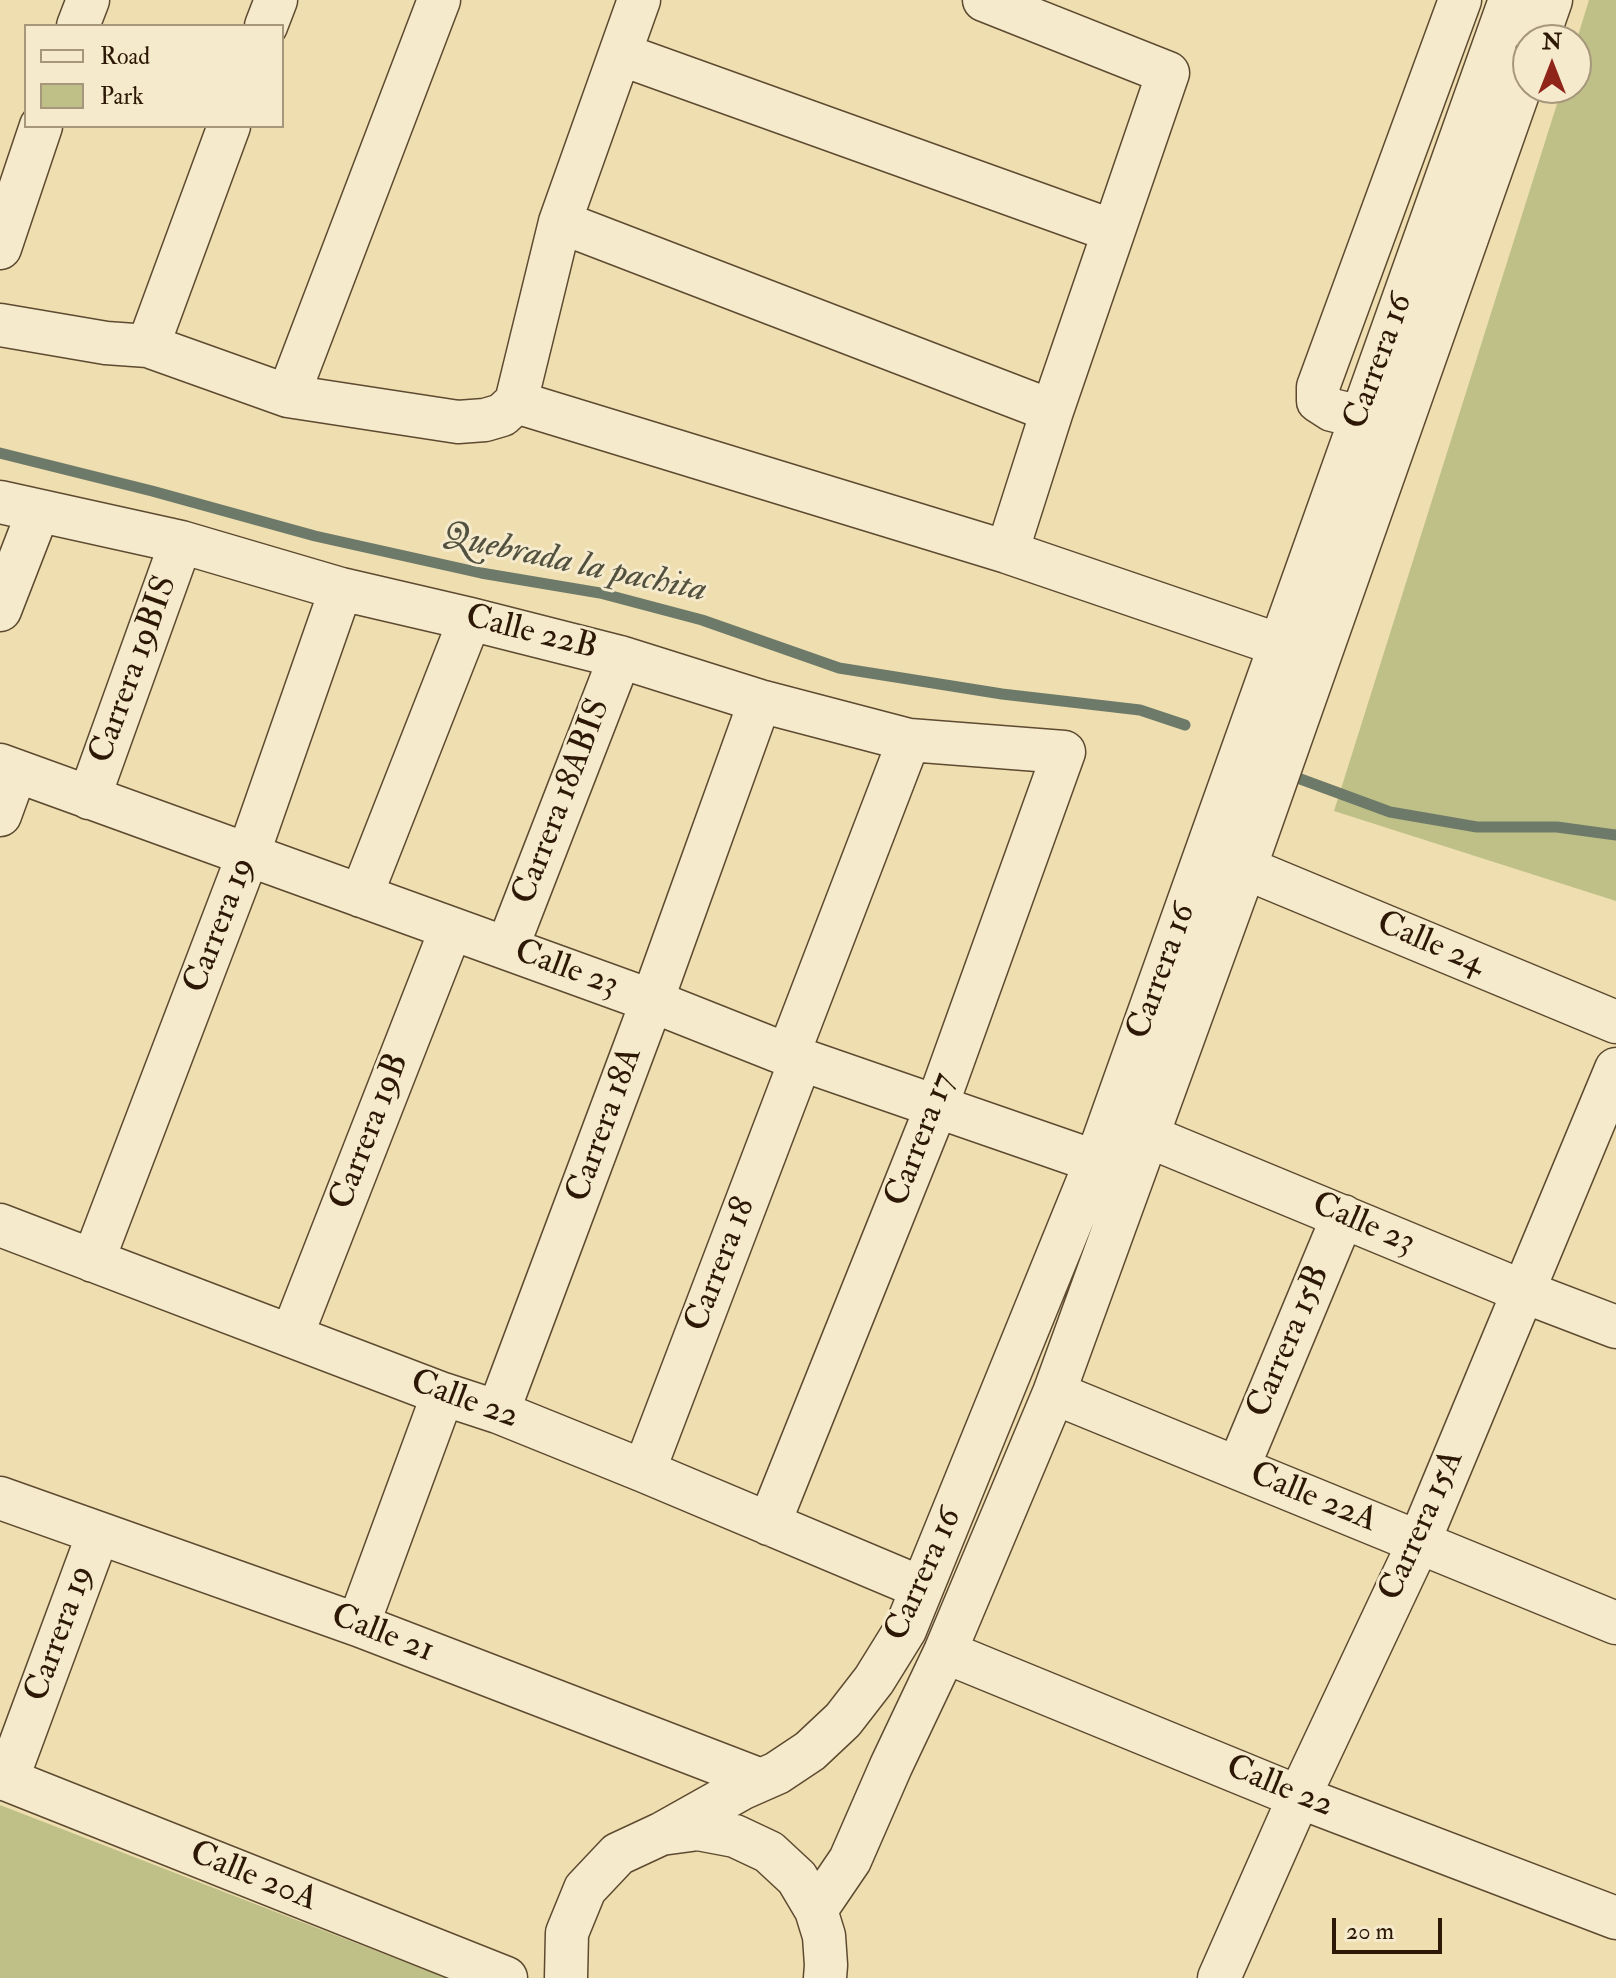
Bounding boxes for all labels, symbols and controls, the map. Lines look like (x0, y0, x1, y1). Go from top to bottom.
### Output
legend (24, 24, 284, 128)
north arrow (1512, 24, 1592, 104)
text: N (1542, 28, 1562, 56)
text: Road (100, 41, 150, 72)
text: Park (100, 81, 144, 112)
street label: Carrera 16 (1337, 289, 1423, 435)
water label: Quebrada la pachita (438, 516, 710, 614)
street label: Carrera 19BIS (82, 571, 188, 769)
street label: Calle 22B (461, 598, 601, 670)
street label: Carrera 18ABIS (505, 694, 621, 910)
street label: Carrera 19 (177, 853, 265, 999)
street label: Carrera 16 (1120, 899, 1206, 1045)
street label: Calle 24 (1370, 904, 1490, 986)
street label: Calle 23 (508, 932, 624, 1008)
street label: Carrera 18A (559, 1042, 653, 1208)
street label: Carrera 19B (323, 1048, 419, 1216)
street label: Carrera 17 (878, 1067, 966, 1213)
street label: Calle 23 (1305, 1185, 1421, 1265)
street label: Carrera 18 (678, 1192, 766, 1338)
street label: Carrera 15B (1240, 1260, 1340, 1424)
street label: Calle 22 (404, 1363, 524, 1439)
street label: Carrera 15A (1372, 1444, 1474, 1608)
street label: Calle 22A (1243, 1455, 1383, 1543)
street label: Carrera 16 (878, 1502, 972, 1648)
street label: Carrera 19 (18, 1561, 104, 1707)
street label: Calle 21 (325, 1597, 439, 1673)
street label: Calle 22 (1220, 1748, 1338, 1828)
street label: Calle 20A (183, 1834, 323, 1922)
scale bar (1336, 1902, 1446, 1952)
text: 20 m (1346, 1916, 1394, 1947)

